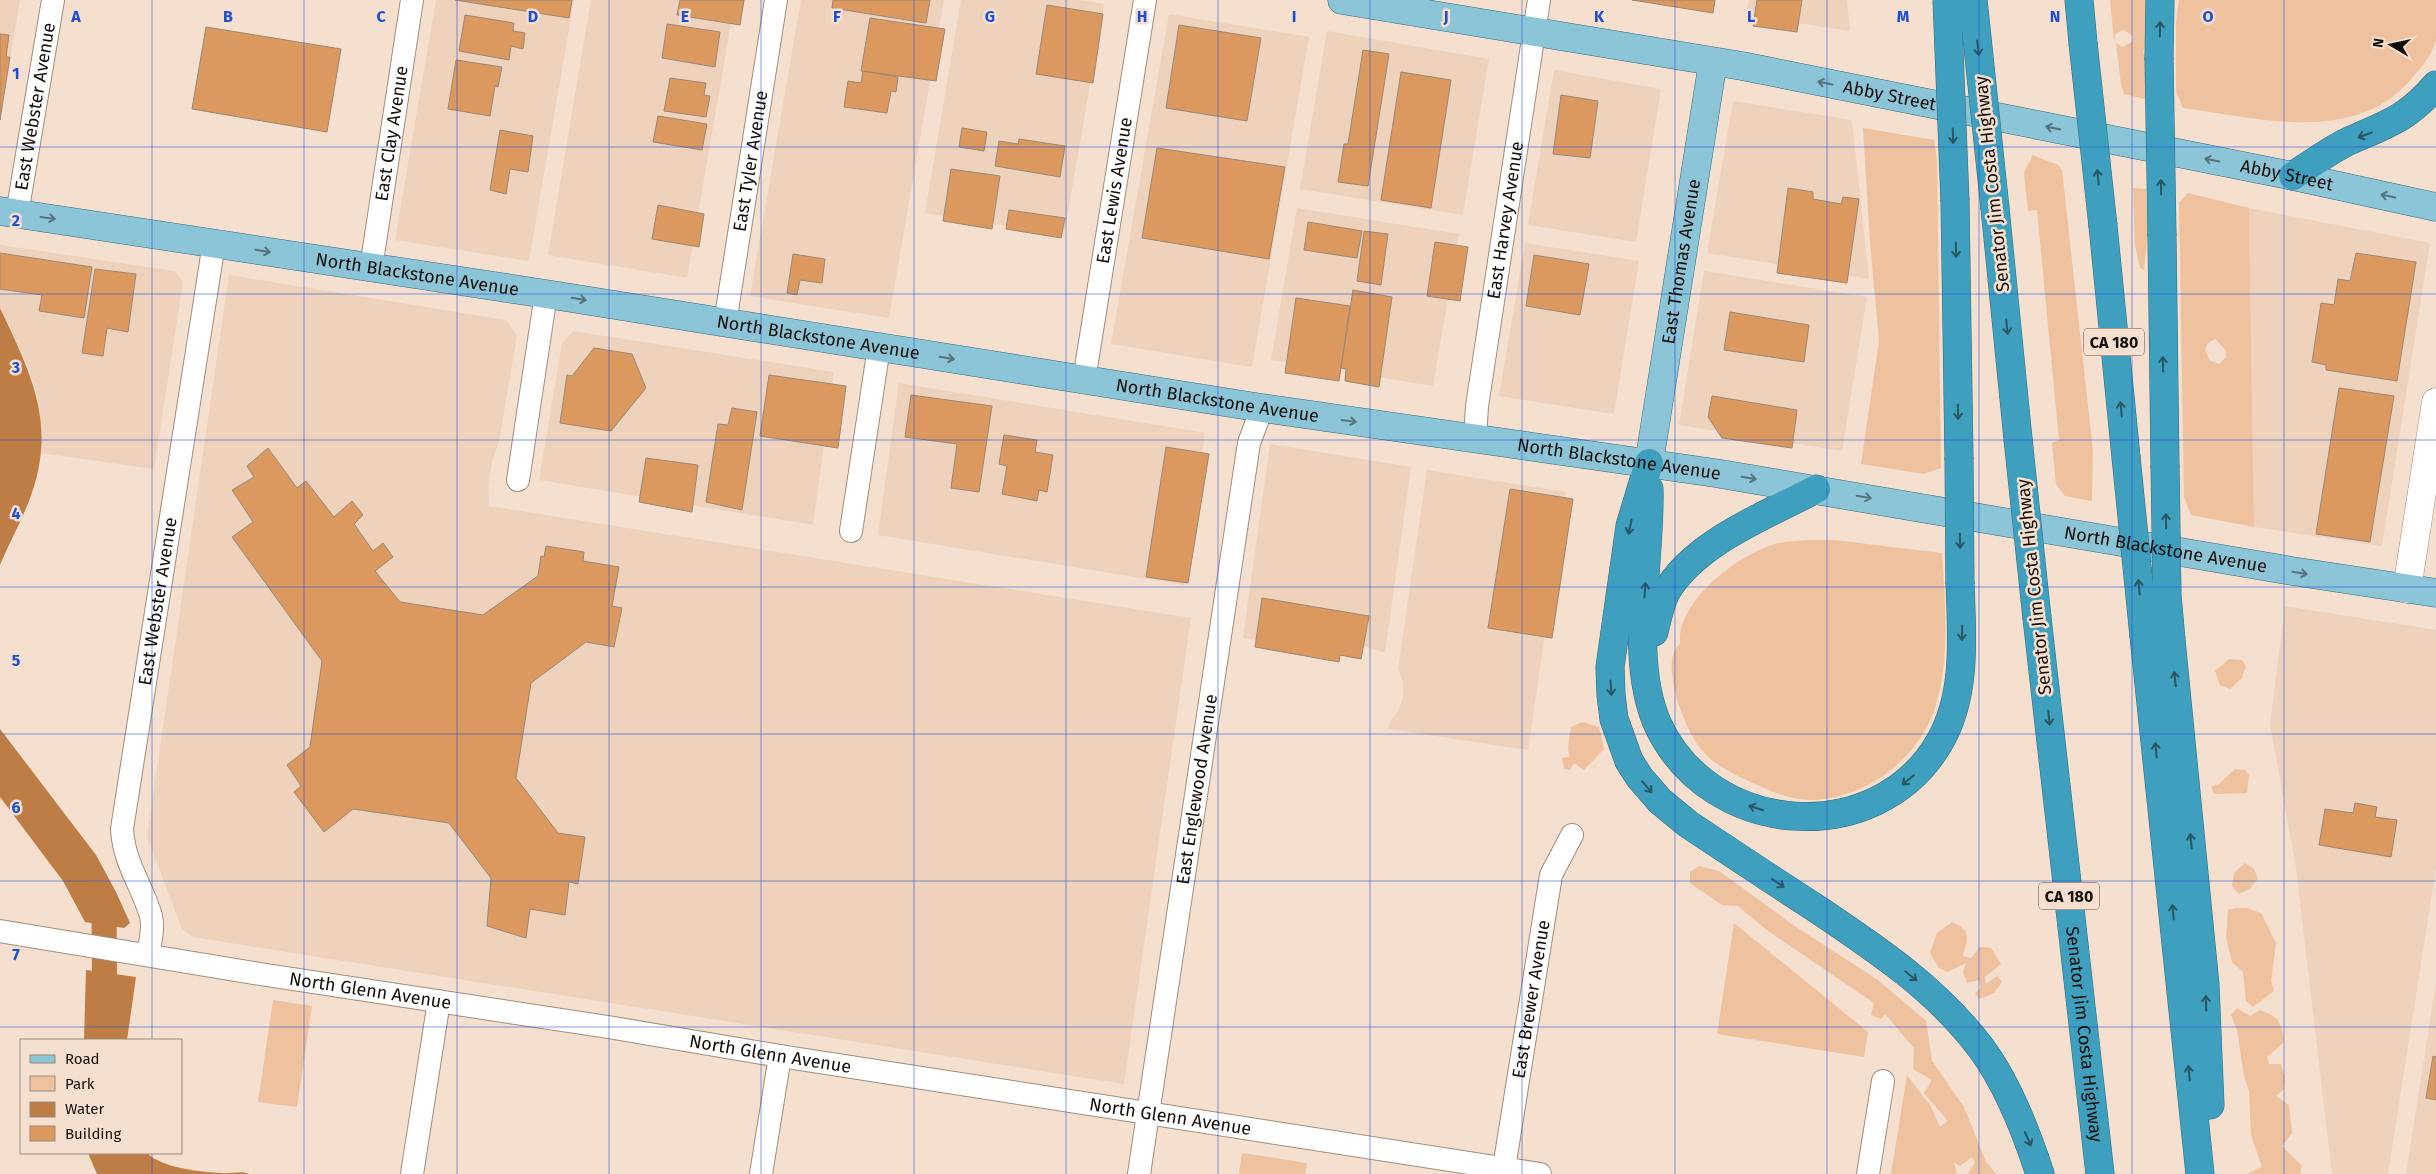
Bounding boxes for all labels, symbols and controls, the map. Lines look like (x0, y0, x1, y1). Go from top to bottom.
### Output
text: A (70, 7, 81, 26)
text: B (223, 7, 233, 26)
text: C (376, 7, 386, 26)
text: D (528, 7, 538, 26)
text: E (681, 7, 689, 26)
text: F (833, 7, 841, 26)
text: G (985, 7, 995, 26)
text: H (1137, 7, 1147, 26)
text: I (1292, 7, 1296, 26)
text: J (1442, 7, 1449, 26)
text: K (1594, 7, 1605, 26)
text: L (1747, 7, 1755, 26)
text: M (1897, 7, 1910, 26)
text: N (2050, 7, 2060, 26)
text: O (2202, 7, 2214, 26)
north arrow (2366, 20, 2416, 70)
street label: East Webster Avenue (10, 21, 60, 192)
one-way arrow (2155, 21, 2165, 37)
text: N (2370, 37, 2388, 49)
one-way arrow (1973, 40, 1983, 56)
text: 1 (12, 64, 20, 83)
street label: East Clay Avenue (370, 64, 413, 203)
street label: Abby Street (1841, 75, 1938, 116)
street label: Senator Jim Costa Highway (1970, 75, 2014, 293)
one-way arrow (1817, 77, 1833, 87)
street label: East Tyler Avenue (729, 89, 773, 233)
street label: East Lewis Avenue (1092, 116, 1137, 265)
one-way arrow (2045, 123, 2061, 133)
one-way arrow (1948, 128, 1957, 144)
one-way arrow (2357, 131, 2373, 140)
street label: East Harvey Avenue (1482, 140, 1528, 301)
one-way arrow (2205, 154, 2221, 164)
street label: Abby Street (2239, 155, 2336, 195)
one-way arrow (2093, 170, 2103, 186)
street label: East Thomas Avenue (1657, 177, 1705, 346)
one-way arrow (2156, 180, 2166, 196)
one-way arrow (2381, 191, 2397, 200)
text: 2 (12, 211, 20, 230)
one-way arrow (40, 214, 56, 224)
one-way arrow (1951, 241, 1961, 257)
one-way arrow (254, 246, 270, 256)
street label: North Blackstone Avenue (314, 248, 520, 301)
one-way arrow (570, 295, 586, 305)
street label: North Blackstone Avenue (715, 310, 921, 364)
one-way arrow (2002, 318, 2011, 334)
road number: CA 180 (2084, 328, 2144, 356)
one-way arrow (938, 354, 954, 364)
one-way arrow (2159, 356, 2168, 372)
text: 3 (11, 358, 20, 377)
street label: North Blackstone Avenue (1114, 374, 1320, 427)
one-way arrow (2116, 401, 2126, 417)
one-way arrow (1953, 404, 1963, 420)
one-way arrow (1341, 416, 1357, 426)
street label: North Blackstone Avenue (1516, 434, 1723, 485)
one-way arrow (1740, 474, 1756, 484)
street label: Senator Jim Costa Highway (2012, 478, 2056, 696)
one-way arrow (1855, 493, 1871, 503)
text: 4 (11, 504, 21, 523)
one-way arrow (2161, 513, 2171, 530)
street label: East Webster Avenue (134, 516, 182, 687)
one-way arrow (1625, 518, 1634, 534)
street label: North Blackstone Avenue (2063, 521, 2269, 578)
one-way arrow (1955, 532, 1965, 549)
one-way arrow (2291, 568, 2307, 578)
one-way arrow (2134, 579, 2144, 595)
one-way arrow (1641, 582, 1650, 598)
one-way arrow (1957, 624, 1967, 641)
text: 5 (12, 651, 21, 670)
one-way arrow (2170, 672, 2180, 688)
one-way arrow (1606, 679, 1616, 695)
street label: East Englewood Avenue (1172, 693, 1222, 886)
one-way arrow (2044, 710, 2054, 726)
one-way arrow (2151, 742, 2161, 758)
one-way arrow (1902, 774, 1915, 785)
one-way arrow (1642, 780, 1653, 793)
text: 6 (11, 798, 21, 817)
one-way arrow (1748, 803, 1764, 813)
one-way arrow (2186, 833, 2196, 849)
one-way arrow (1770, 878, 1784, 888)
road number: CA 180 (2039, 882, 2099, 909)
one-way arrow (2168, 904, 2178, 920)
street label: East Brewer Avenue (1508, 918, 1555, 1080)
street label: Senator Jim Costa Highway (2061, 925, 2107, 1144)
text: 7 (12, 945, 20, 964)
street label: North Glenn Avenue (288, 968, 453, 1014)
one-way arrow (1904, 970, 1917, 981)
one-way arrow (2201, 995, 2210, 1011)
street label: North Glenn Avenue (688, 1030, 853, 1078)
legend (20, 1039, 182, 1154)
text: Road (65, 1050, 100, 1068)
one-way arrow (2184, 1066, 2194, 1082)
text: Park (65, 1075, 95, 1093)
street label: North Glenn Avenue (1088, 1093, 1253, 1140)
text: Water (65, 1100, 104, 1118)
text: Building (65, 1125, 121, 1143)
one-way arrow (2023, 1131, 2033, 1146)

